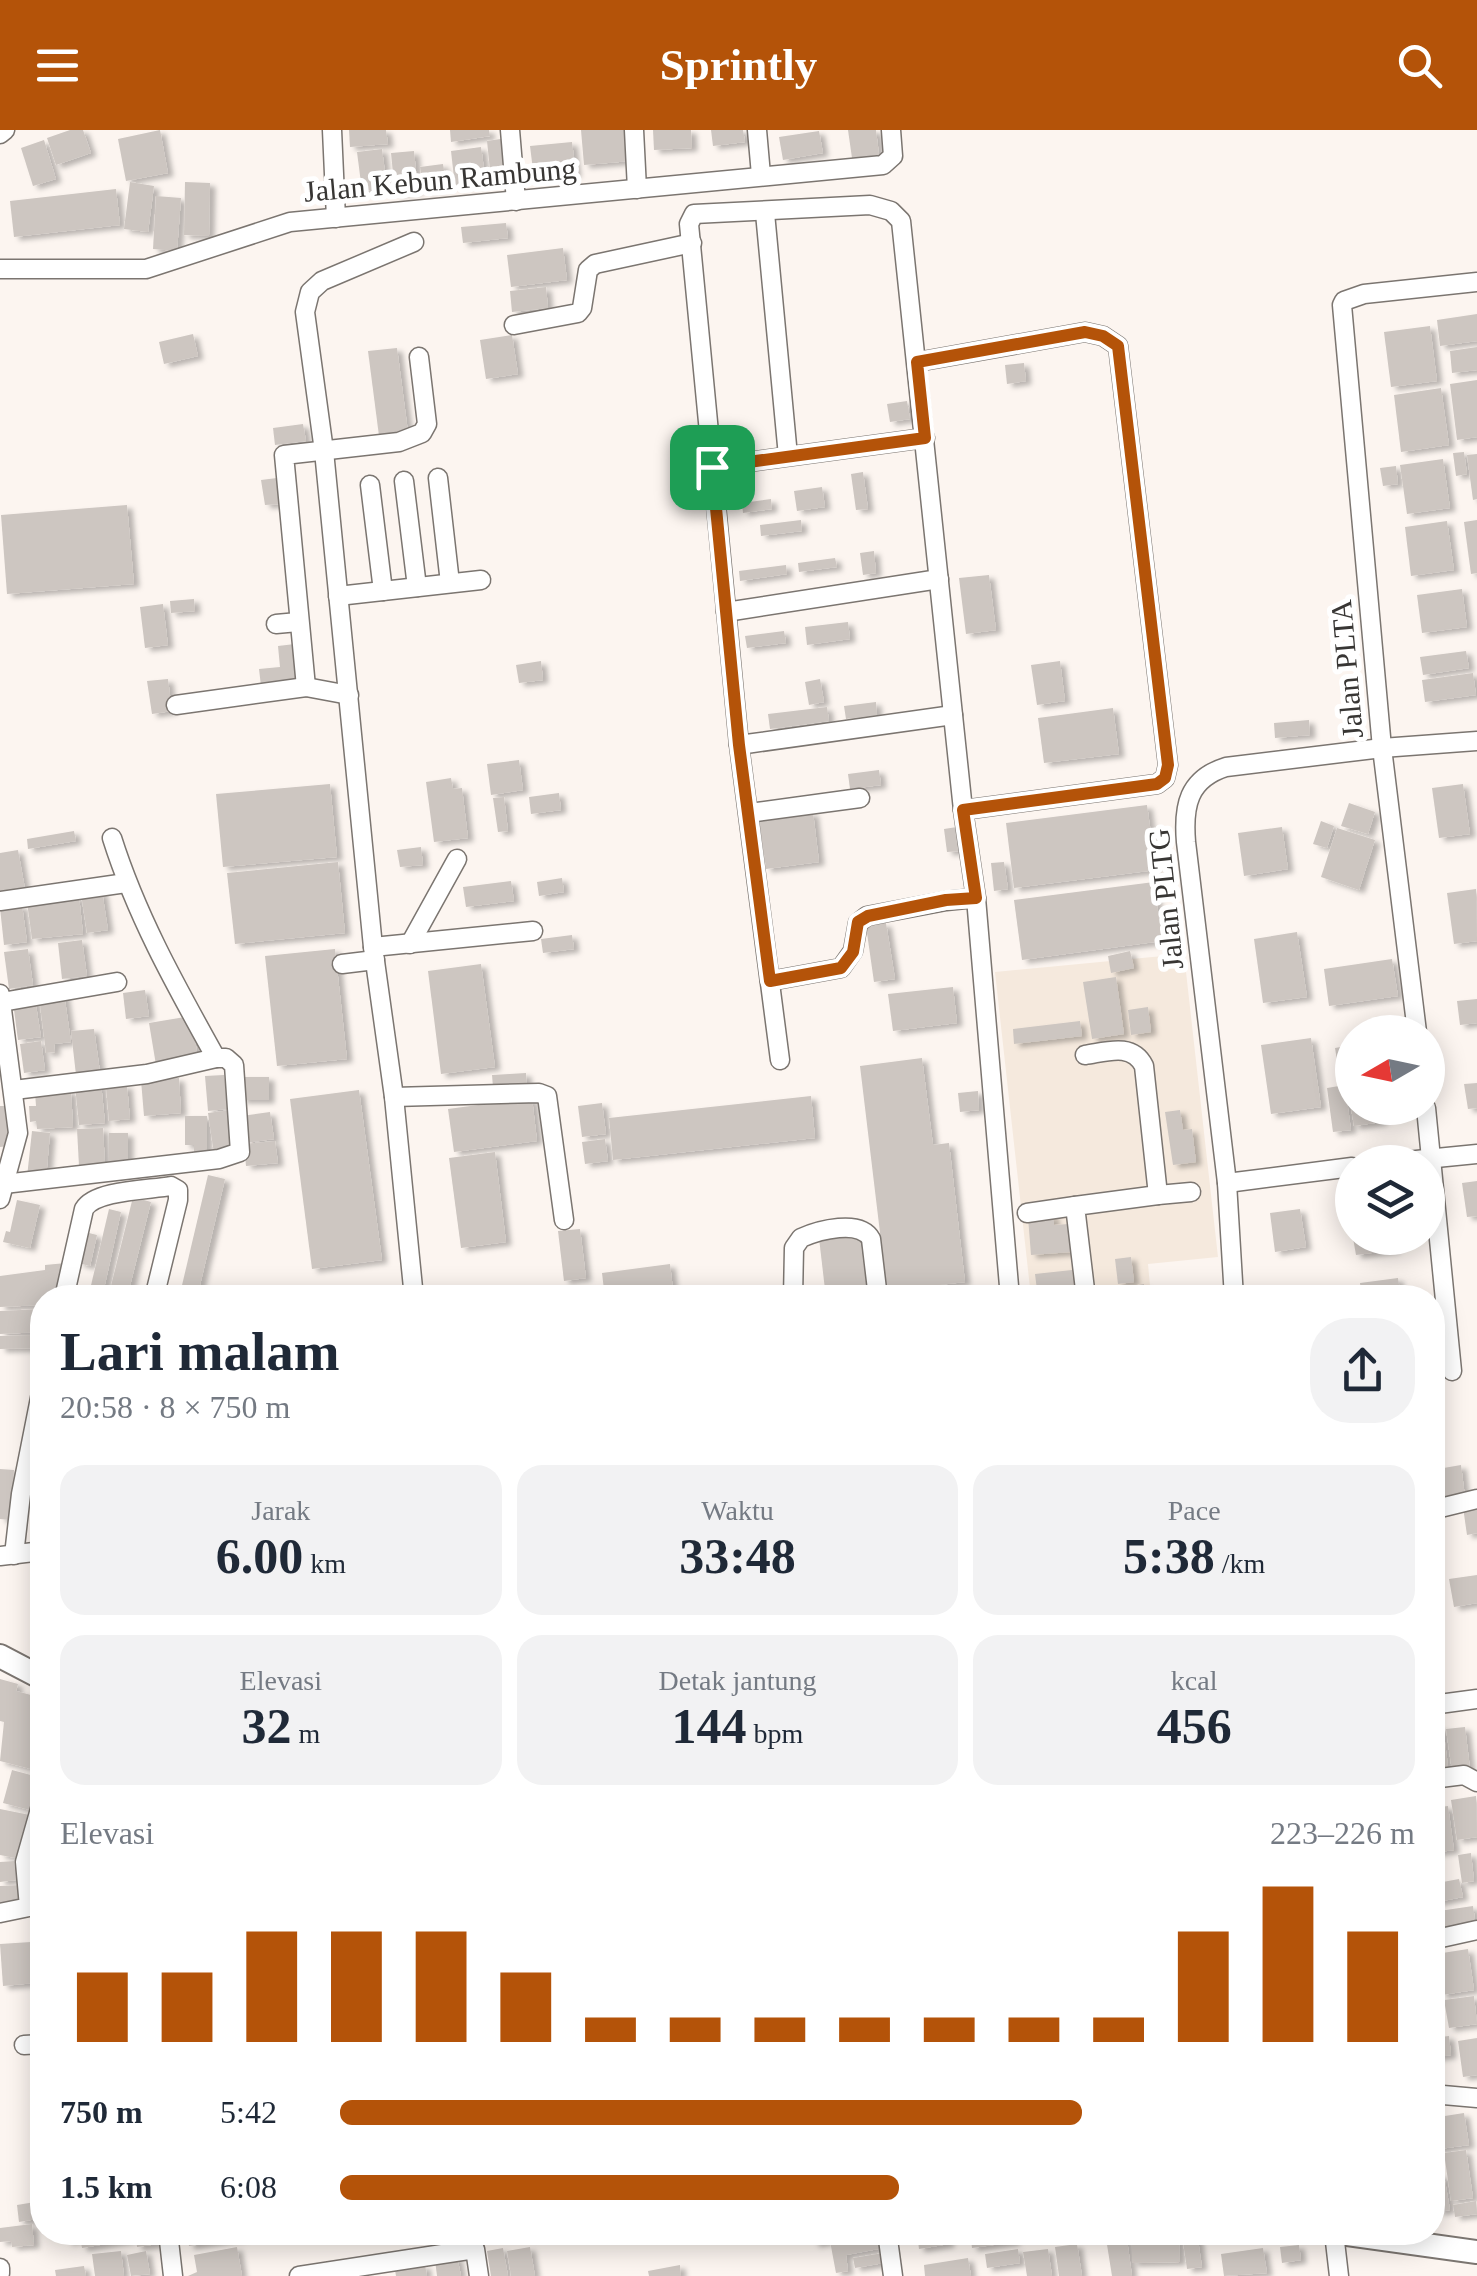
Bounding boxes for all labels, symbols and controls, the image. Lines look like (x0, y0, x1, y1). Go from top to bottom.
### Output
icon: menu (30, 38, 85, 93)
icon: search (1392, 38, 1447, 93)
text: Sprintly (660, 40, 817, 90)
street label: Jalan Kebun Rambung (302, 151, 578, 208)
pin (670, 425, 755, 510)
icon: arrive (685, 440, 740, 495)
street label: Jalan PLTA (1324, 598, 1369, 740)
street label: Jalan PLTG (1142, 827, 1189, 971)
north arrow (1335, 1015, 1445, 1125)
map controls (1335, 1015, 1445, 1255)
button: layers (1335, 1145, 1445, 1255)
button: share (1310, 1318, 1415, 1423)
text: Lari malam (60, 1321, 340, 1382)
text: 20:58 · 8 × 750 m (60, 1389, 290, 1425)
text: Jarak (251, 1495, 310, 1526)
text: Waktu (701, 1495, 774, 1526)
text: Pace (1168, 1495, 1221, 1526)
text: 6.00 (216, 1528, 303, 1584)
text: 33:48 (679, 1528, 796, 1584)
text: 5:38 (1123, 1528, 1215, 1584)
text: km (303, 1548, 346, 1579)
text: /km (1215, 1548, 1265, 1579)
text: Elevasi (240, 1665, 322, 1696)
text: Detak jantung (659, 1665, 816, 1696)
text: kcal (1171, 1665, 1217, 1696)
text: 32 (241, 1698, 291, 1754)
text: 144 (672, 1698, 747, 1754)
text: 456 (1157, 1698, 1232, 1754)
text: m (291, 1718, 320, 1749)
text: bpm (747, 1718, 803, 1749)
text: Elevasi (60, 1815, 154, 1851)
text: 223–226 m (1270, 1815, 1415, 1851)
text: 750 m (60, 2094, 143, 2130)
text: 5:42 (220, 2094, 277, 2130)
text: 1.5 km (60, 2169, 152, 2205)
text: 6:08 (220, 2169, 277, 2205)

